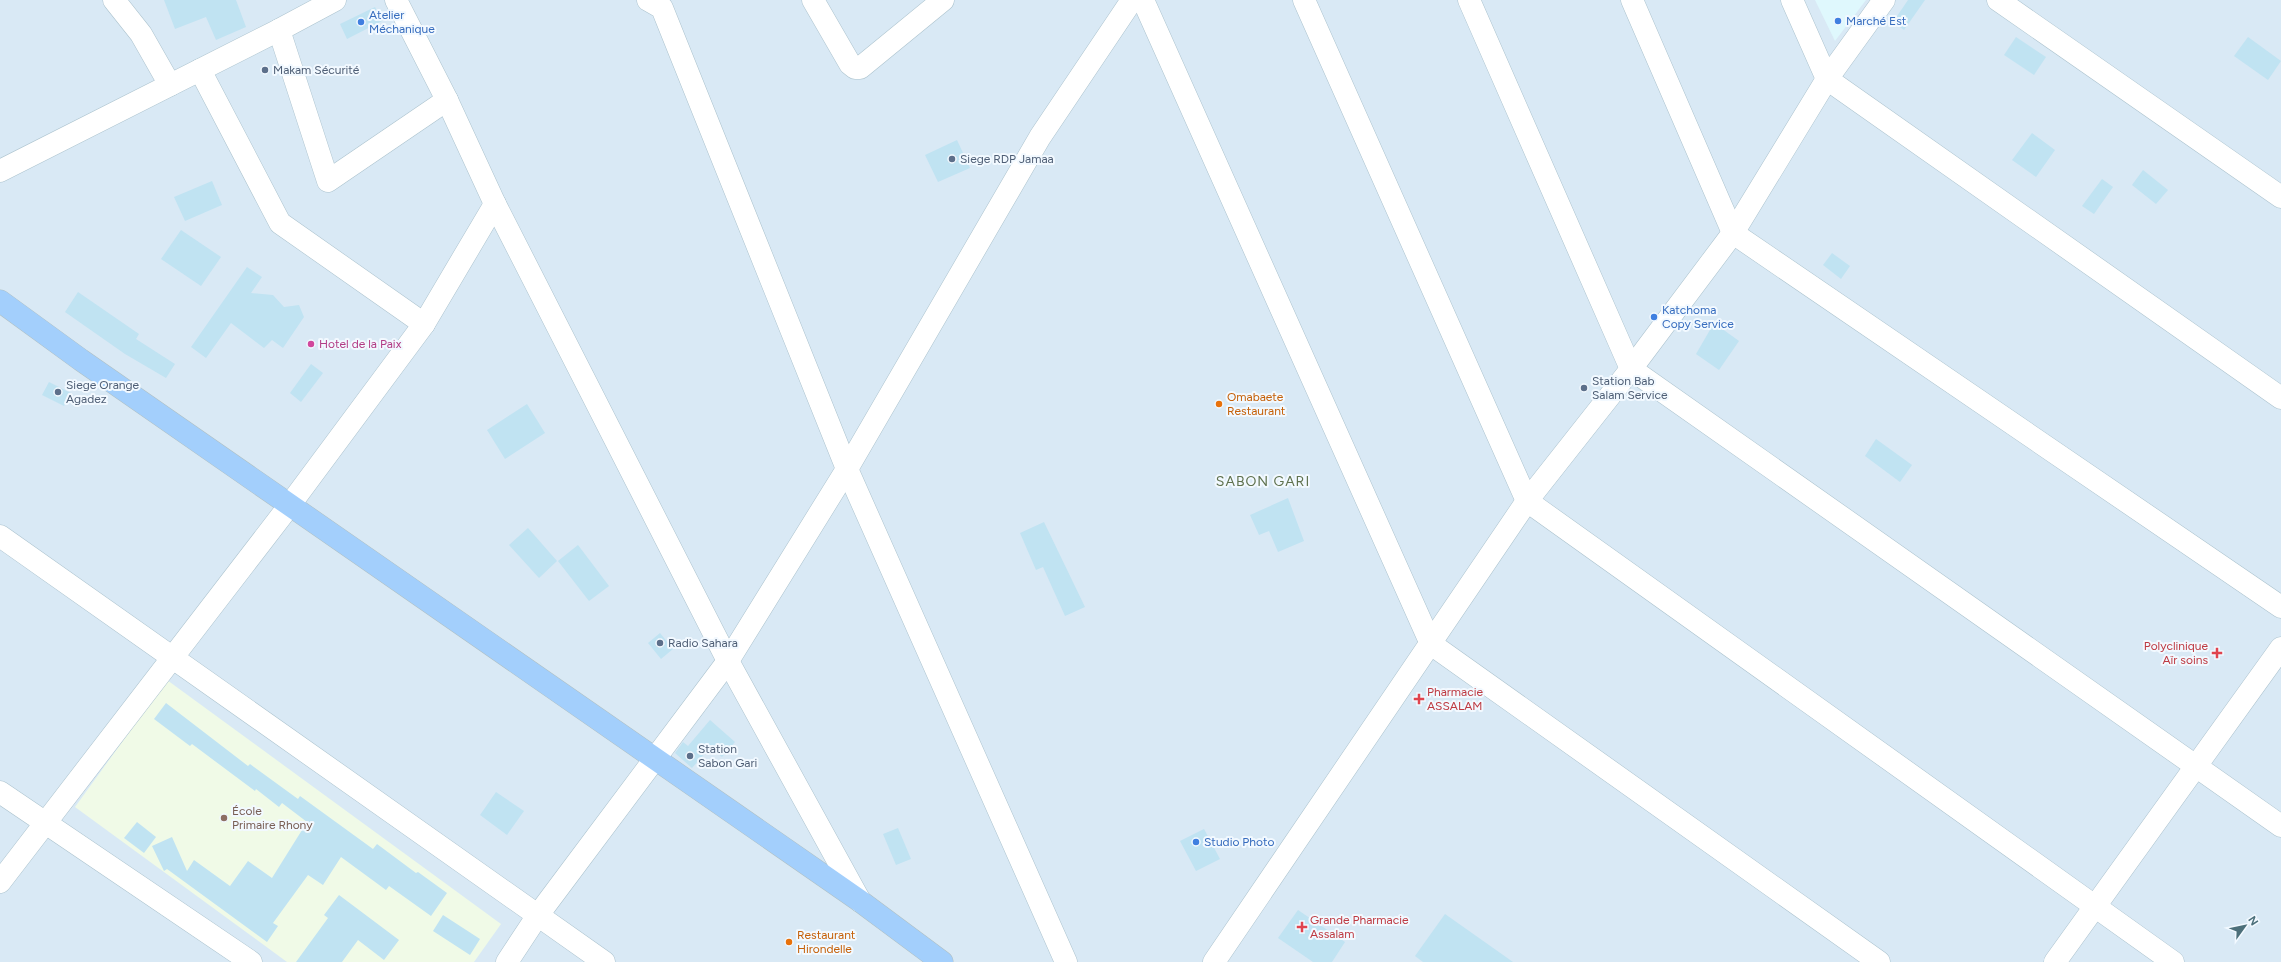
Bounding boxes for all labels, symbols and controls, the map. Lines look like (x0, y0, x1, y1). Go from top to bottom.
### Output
place label: Atelier Méchanique (369, 8, 435, 36)
place label: Marché Est (1846, 14, 1907, 28)
marker: Marché Est (1833, 16, 1843, 26)
marker: Atelier Méchanique (356, 17, 366, 27)
place label: Makam Sécurité (273, 63, 360, 77)
marker: Makam Sécurité (260, 65, 270, 75)
place label: Siege RDP Jamaa (960, 152, 1054, 166)
marker: Siege RDP Jamaa (947, 154, 957, 164)
place label: Katchoma Copy Service (1662, 303, 1734, 331)
marker: Katchoma Copy Service (1649, 312, 1659, 322)
place label: Hotel de la Paix (319, 337, 402, 351)
marker: Hotel de la Paix (306, 339, 316, 349)
place label: Station Bab Salam Service (1592, 374, 1668, 402)
place label: Siege Orange Agadez (66, 378, 139, 406)
marker: Station Bab Salam Service (1579, 383, 1589, 393)
marker: Siege Orange Agadez (53, 387, 63, 397)
place label: Omabaete Restaurant (1227, 390, 1286, 418)
marker: Omabaete Restaurant (1214, 399, 1224, 409)
district label: SABON GARI (1216, 473, 1310, 490)
place label: Radio Sahara (668, 636, 738, 650)
marker: Radio Sahara (655, 638, 665, 648)
place label: Polyclinique Aïr soins (2144, 639, 2208, 667)
marker: Polyclinique Aïr soins (2211, 647, 2223, 659)
place label: Pharmacie ASSALAM (1427, 685, 1483, 713)
marker: Pharmacie ASSALAM (1414, 694, 1424, 704)
place label: Station Sabon Gari (698, 742, 757, 770)
marker: Station Sabon Gari (685, 751, 695, 761)
place label: École Primaire Rhony (232, 804, 313, 832)
marker: École Primaire Rhony (219, 813, 229, 823)
place label: Studio Photo (1204, 835, 1274, 849)
marker: Studio Photo (1191, 837, 1201, 847)
north arrow (2225, 906, 2265, 946)
place label: Grande Pharmacie Assalam (1310, 913, 1409, 941)
text: N (2245, 914, 2261, 928)
marker: Grande Pharmacie Assalam (1297, 922, 1307, 932)
place label: Restaurant Hirondelle (797, 928, 856, 956)
marker: Restaurant Hirondelle (784, 937, 794, 947)

